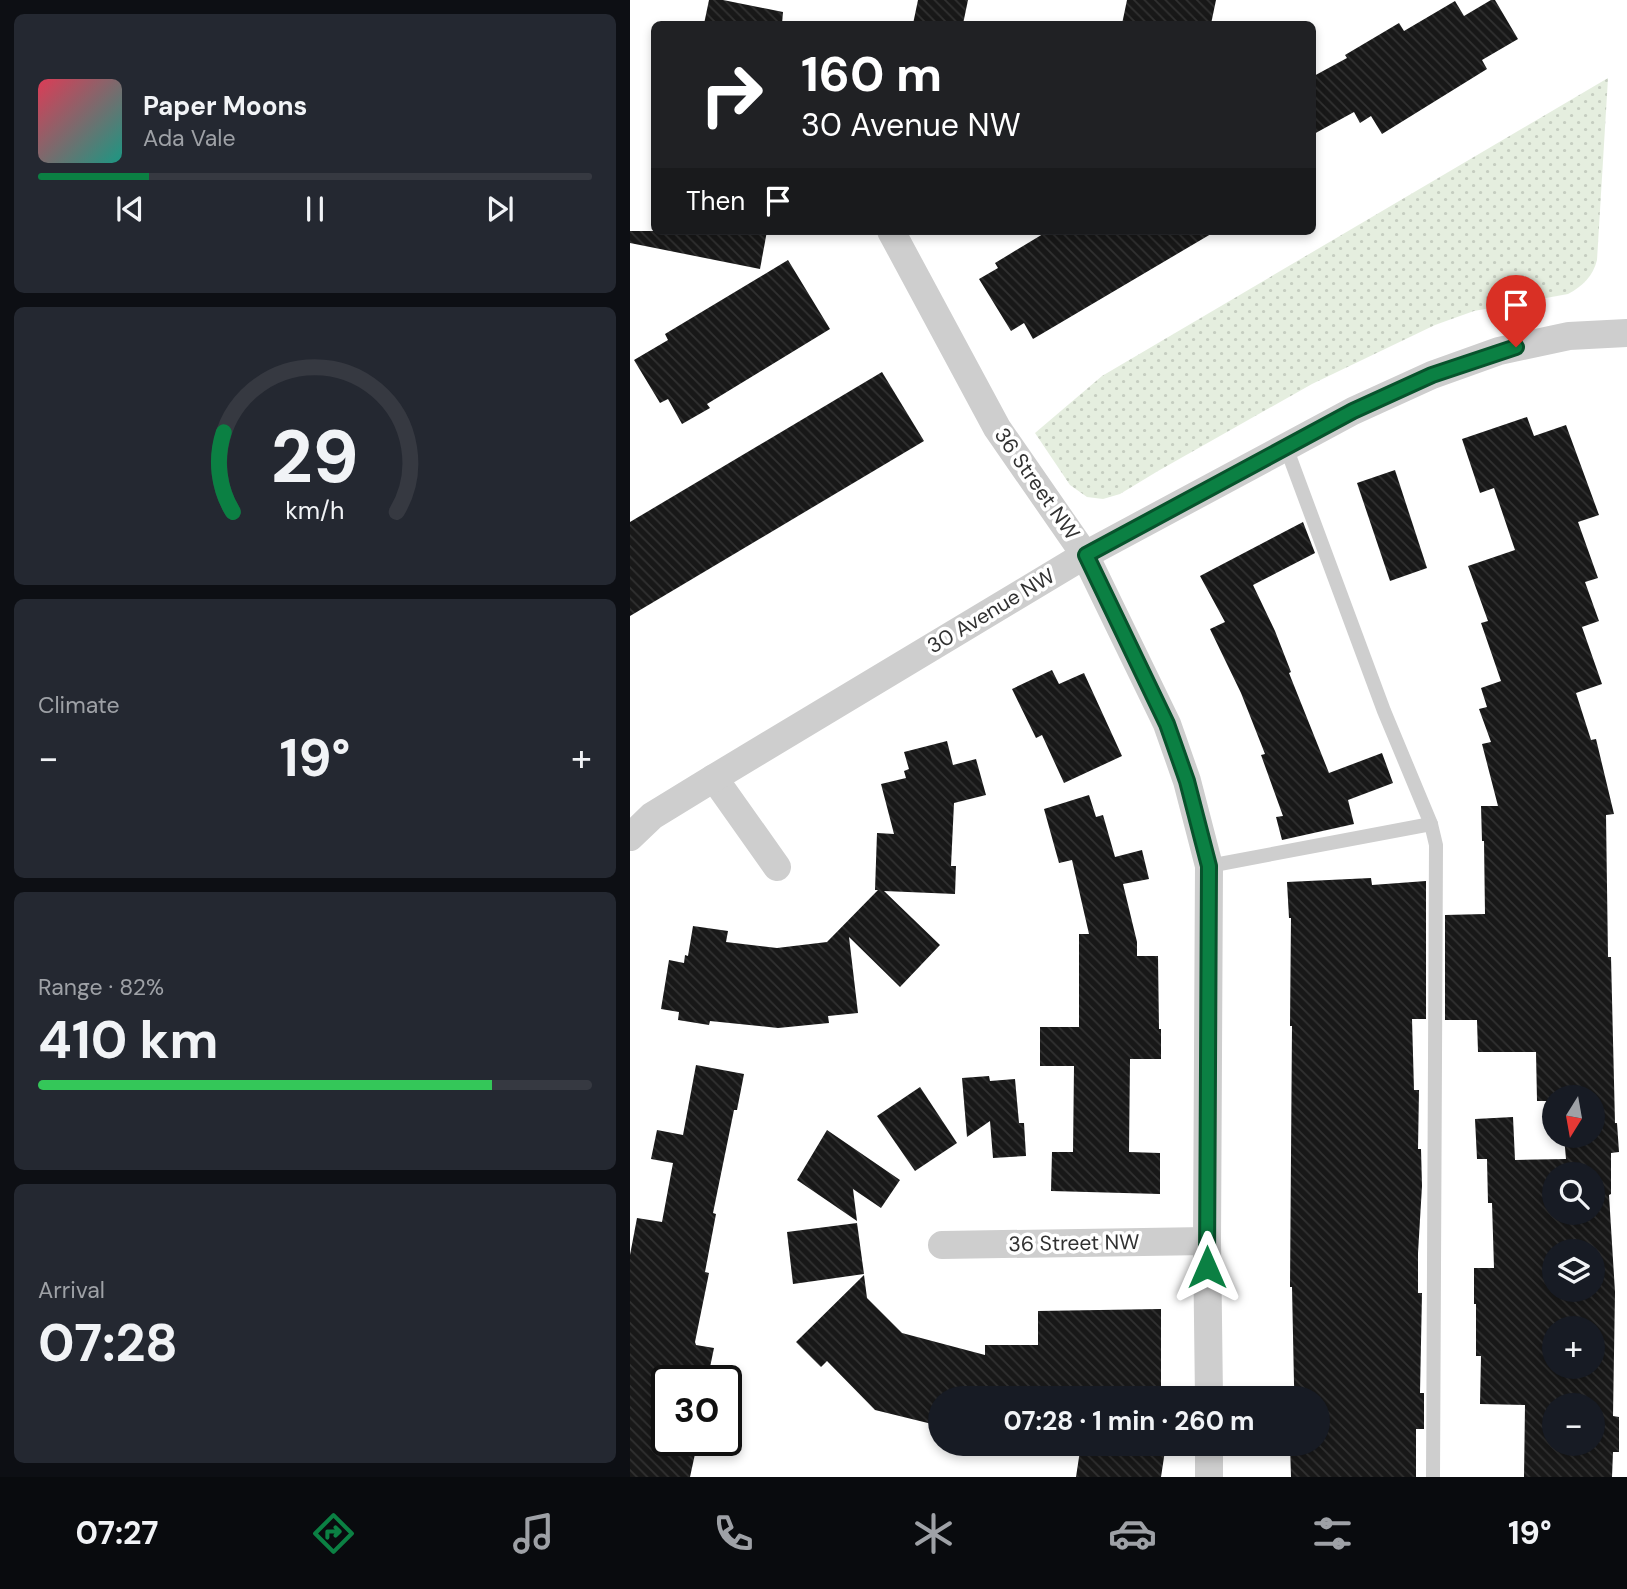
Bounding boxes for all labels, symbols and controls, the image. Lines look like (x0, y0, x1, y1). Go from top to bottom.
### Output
text: 160 m (801, 42, 942, 106)
icon: right (686, 49, 777, 140)
text: Paper Moons (143, 89, 307, 123)
text: 30 Avenue NW (801, 104, 1021, 146)
text: Ada Vale (143, 123, 236, 153)
icon: arrive (759, 182, 797, 220)
text: Then (686, 184, 745, 218)
icon: previous (111, 190, 149, 228)
icon: pause (296, 190, 334, 228)
icon: next (481, 190, 519, 228)
pin (1486, 275, 1546, 347)
icon: arrive (1497, 286, 1535, 324)
text: 29 (271, 410, 359, 505)
street label: 36 Street NW (988, 422, 1086, 546)
text: km/h (285, 494, 345, 527)
street label: 30 Avenue NW (922, 562, 1060, 660)
text: Climate (38, 690, 120, 720)
text: 19° (280, 724, 350, 792)
text: − (38, 733, 59, 783)
text: + (571, 733, 592, 783)
text: Range · 82% (38, 972, 164, 1002)
text: 410 km (38, 1006, 219, 1074)
north arrow (1542, 1085, 1605, 1148)
map controls (1542, 1085, 1605, 1456)
button: search (1542, 1162, 1605, 1225)
street label: 36 Street NW (1008, 1228, 1140, 1258)
position arrow (1170, 1230, 1244, 1304)
button: layers (1542, 1239, 1605, 1302)
text: Arrival (38, 1275, 105, 1305)
text: 07:28 (38, 1309, 178, 1377)
button: + (1542, 1316, 1605, 1379)
speed limit sign: 30 (651, 1365, 742, 1456)
button: − (1542, 1393, 1605, 1456)
text: 07:28 · 1 min · 260 m (1003, 1404, 1255, 1438)
icon: directions (309, 1509, 358, 1558)
icon: music (509, 1509, 558, 1558)
icon: phone (709, 1509, 758, 1558)
icon: climate (909, 1509, 958, 1558)
icon: car (1108, 1509, 1157, 1558)
icon: filters (1308, 1509, 1357, 1558)
text: 07:27 (75, 1512, 158, 1554)
text: 19° (1508, 1512, 1552, 1554)

